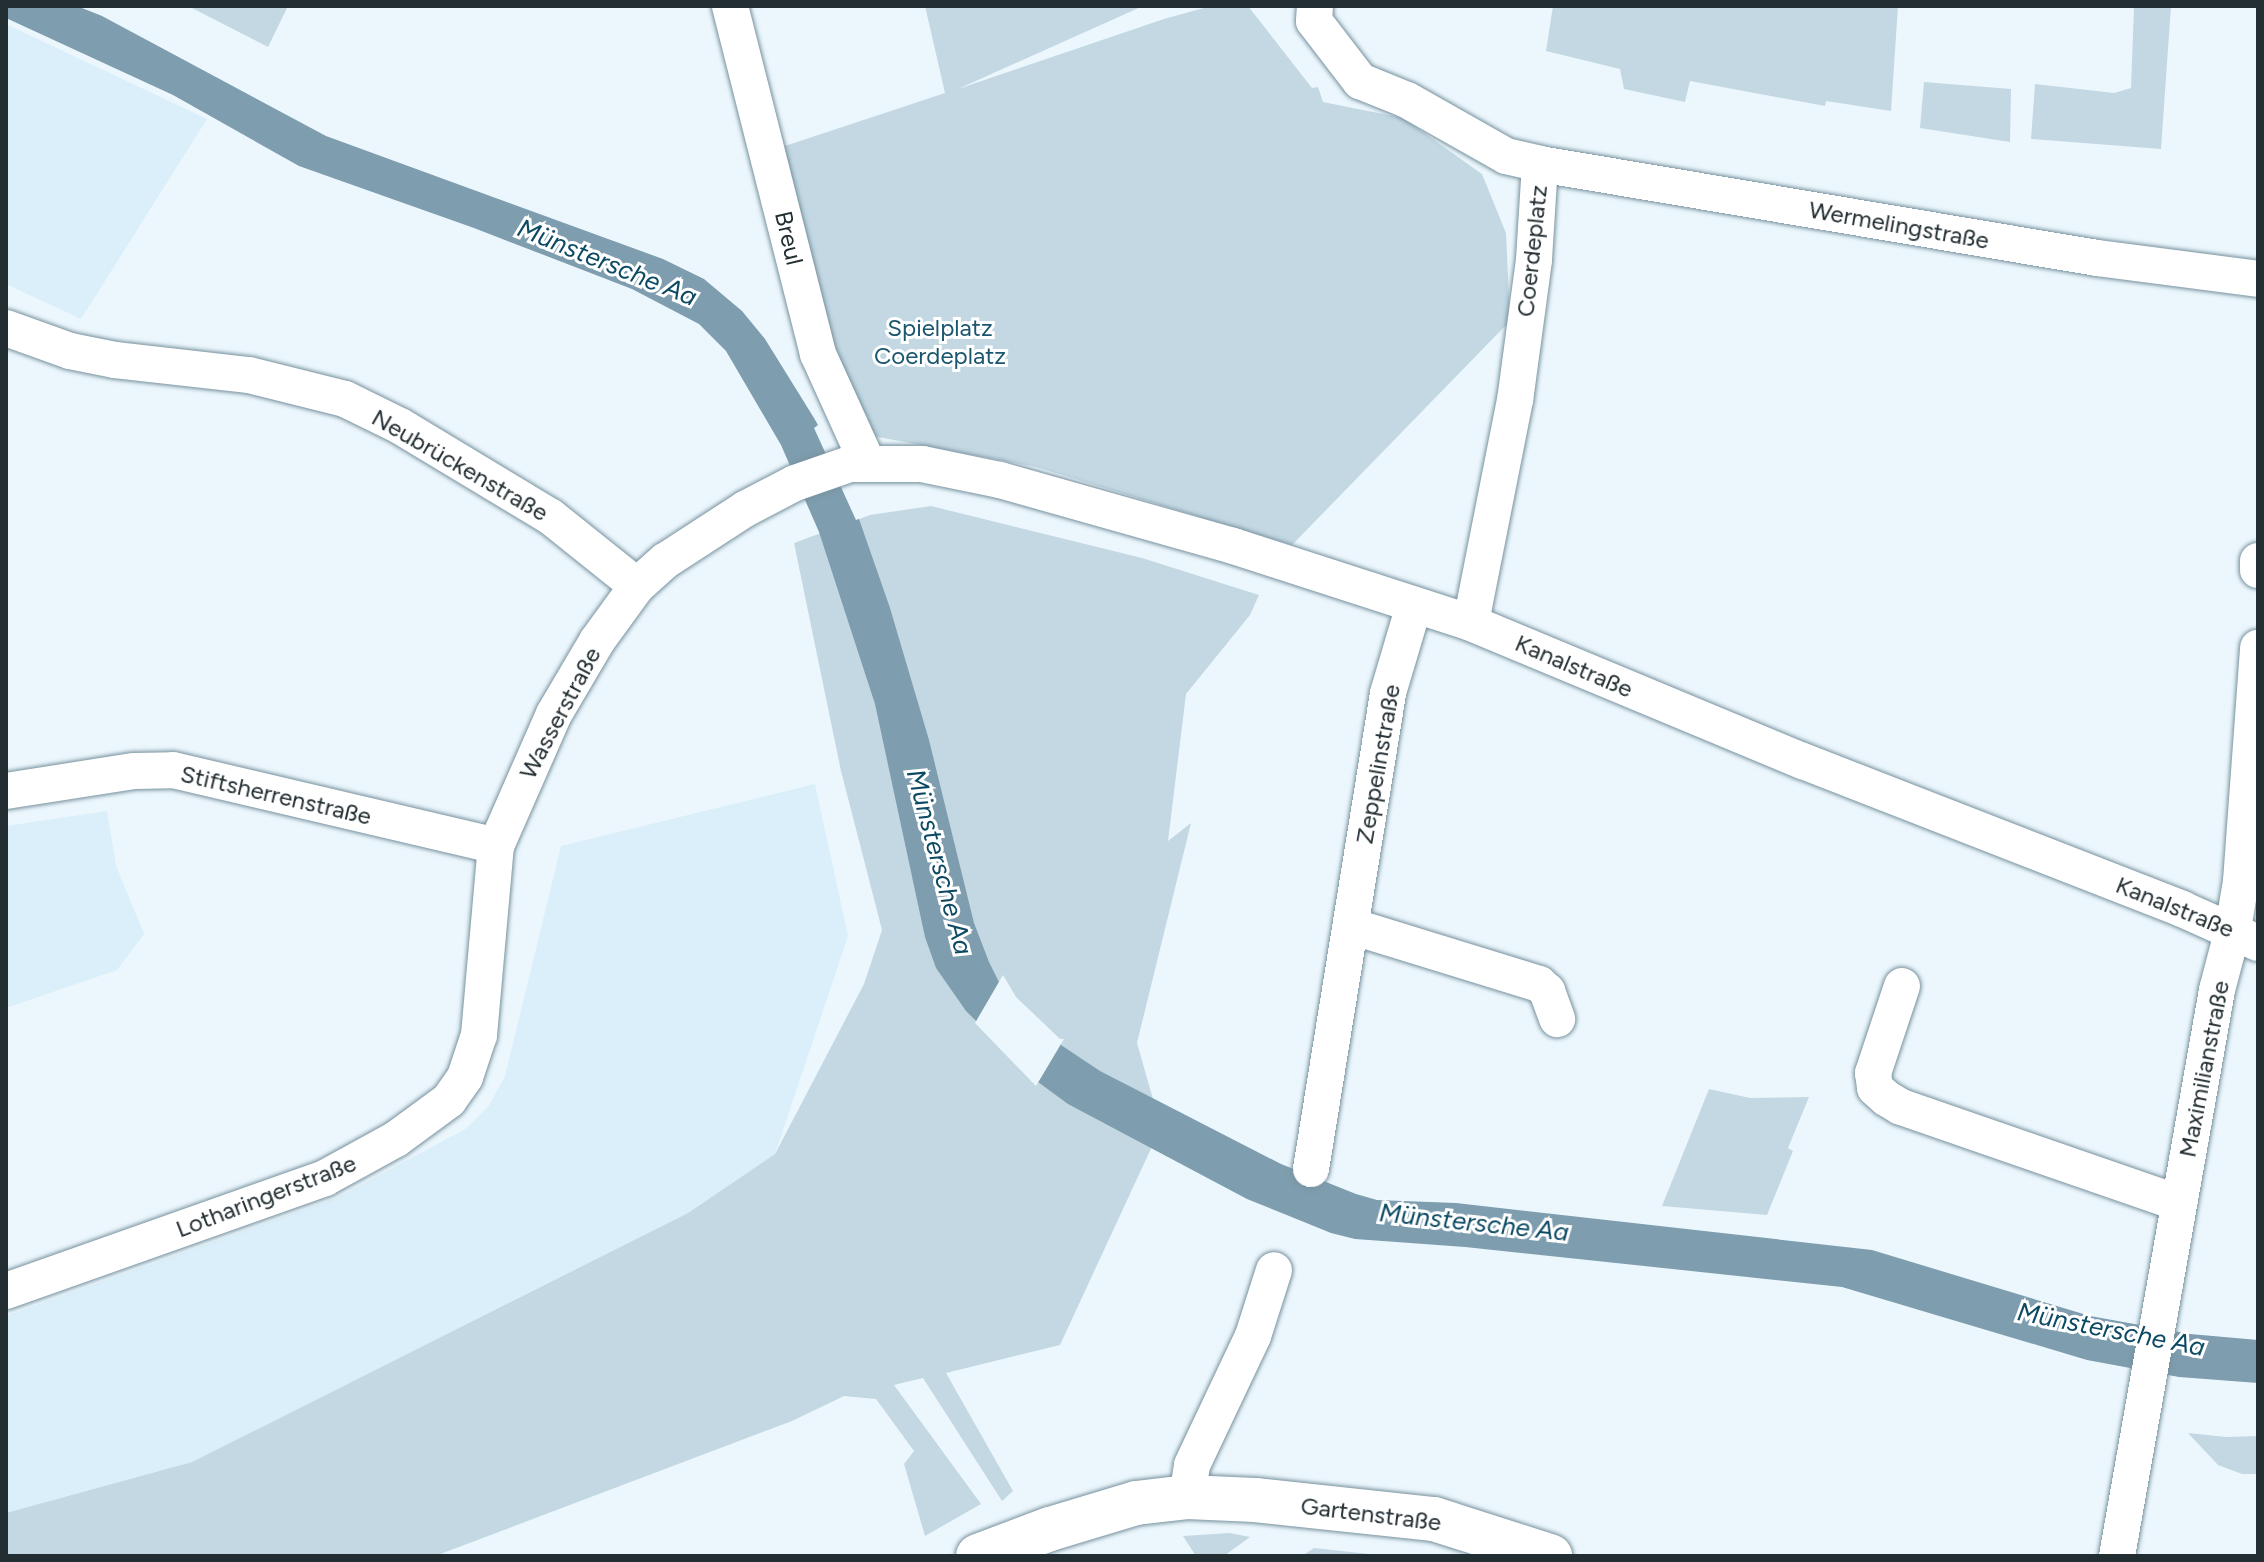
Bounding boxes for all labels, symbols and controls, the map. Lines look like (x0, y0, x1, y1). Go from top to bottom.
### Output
street label: Coerdeplatz (1511, 184, 1553, 318)
street label: Wermelingstraße (1807, 195, 1991, 255)
street label: Breul (769, 208, 809, 268)
water label: Münstersche Aa (513, 213, 701, 313)
park label: Spielplatz Coerdeplatz (874, 314, 1006, 370)
street label: Neubrückenstraße (367, 403, 553, 527)
street label: Kanalstraße (1511, 628, 1637, 704)
street label: Wasserstraße (513, 642, 607, 784)
street label: Zeppelinstraße (1350, 682, 1406, 846)
street label: Stiftsherrenstraße (178, 759, 374, 831)
water label: Münstersche Aa (899, 766, 979, 958)
street label: Kanalstraße (2112, 870, 2238, 944)
street label: Maximilianstraße (2173, 978, 2235, 1160)
street label: Lotharingerstraße (172, 1148, 360, 1244)
water label: Münstersche Aa (1378, 1198, 1570, 1248)
water label: Münstersche Aa (2014, 1297, 2208, 1363)
street label: Gartenstraße (1299, 1491, 1443, 1537)

